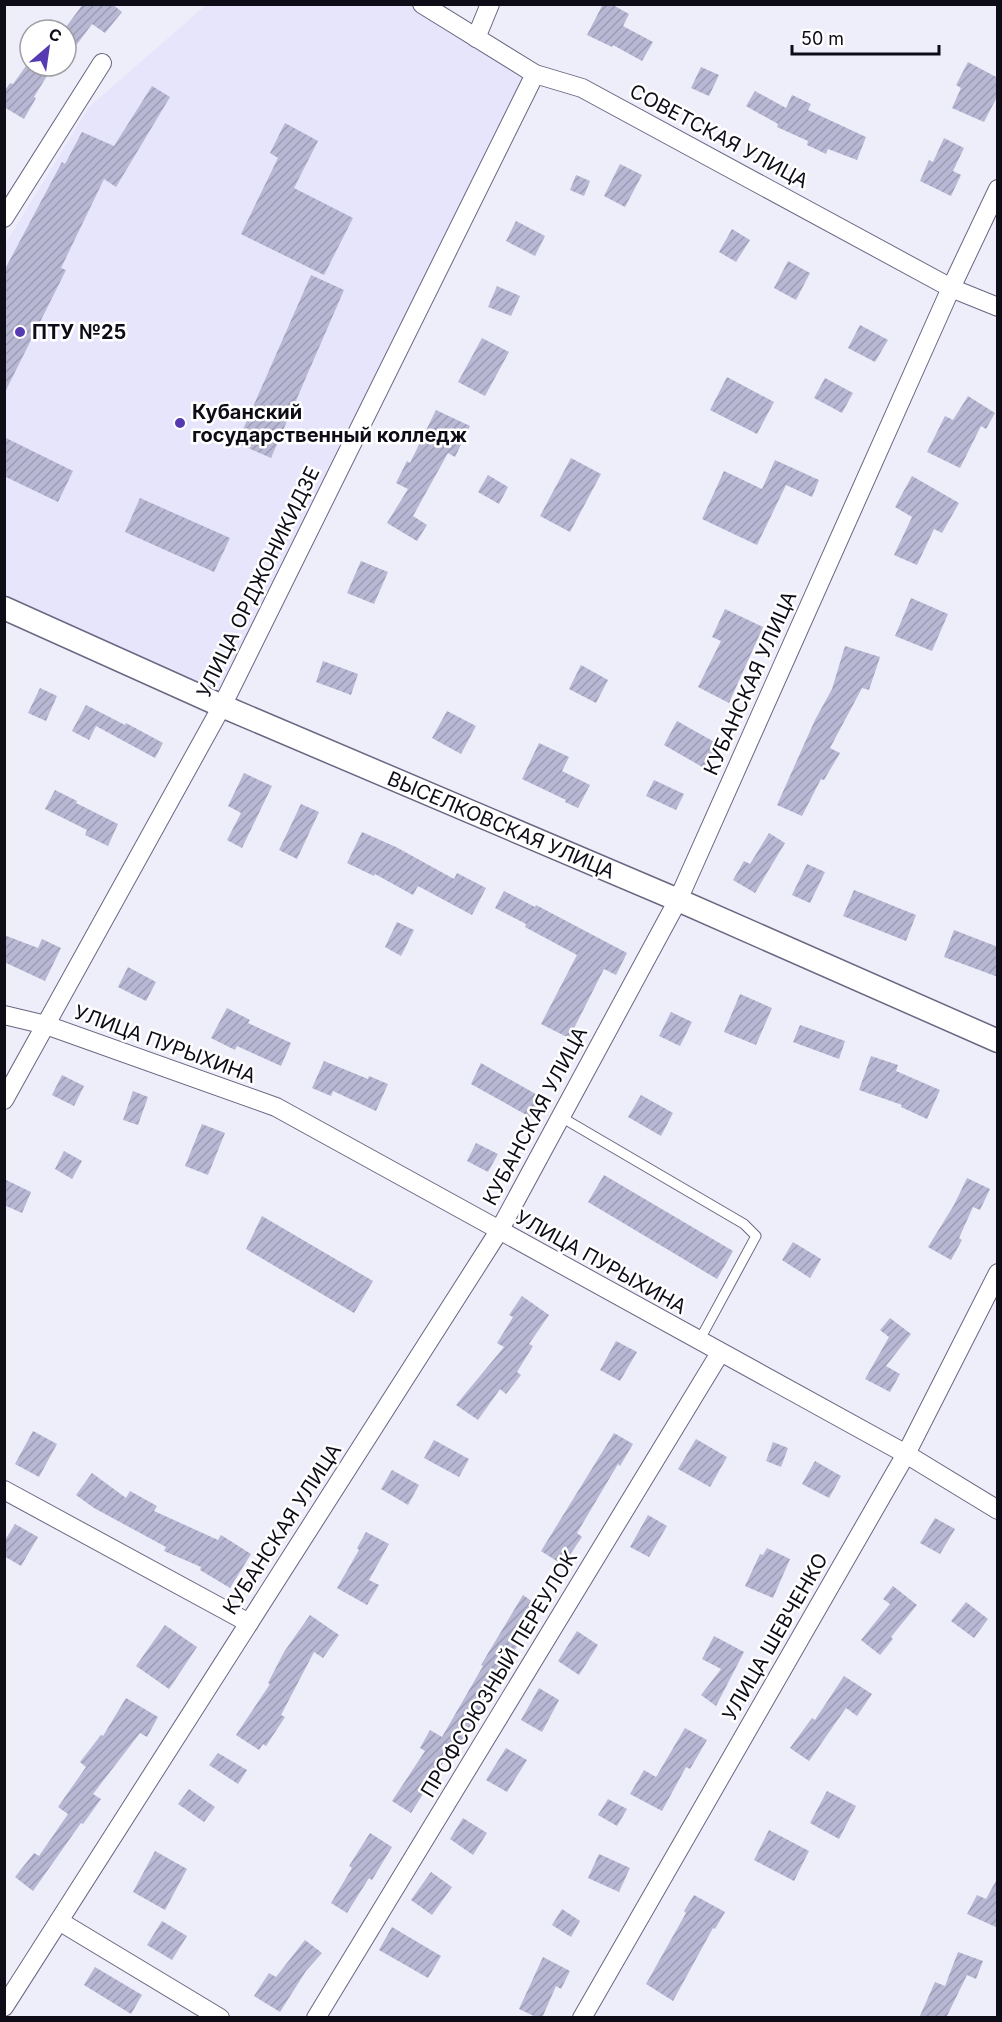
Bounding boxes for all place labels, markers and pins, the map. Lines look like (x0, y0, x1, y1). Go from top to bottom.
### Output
place label: ПТУ №25 (32, 320, 126, 344)
marker: ПТУ №25 (13, 325, 27, 339)
place label: Кубанский государственный колледж (192, 400, 467, 447)
marker: Кубанский государственный колледж (173, 416, 187, 430)

